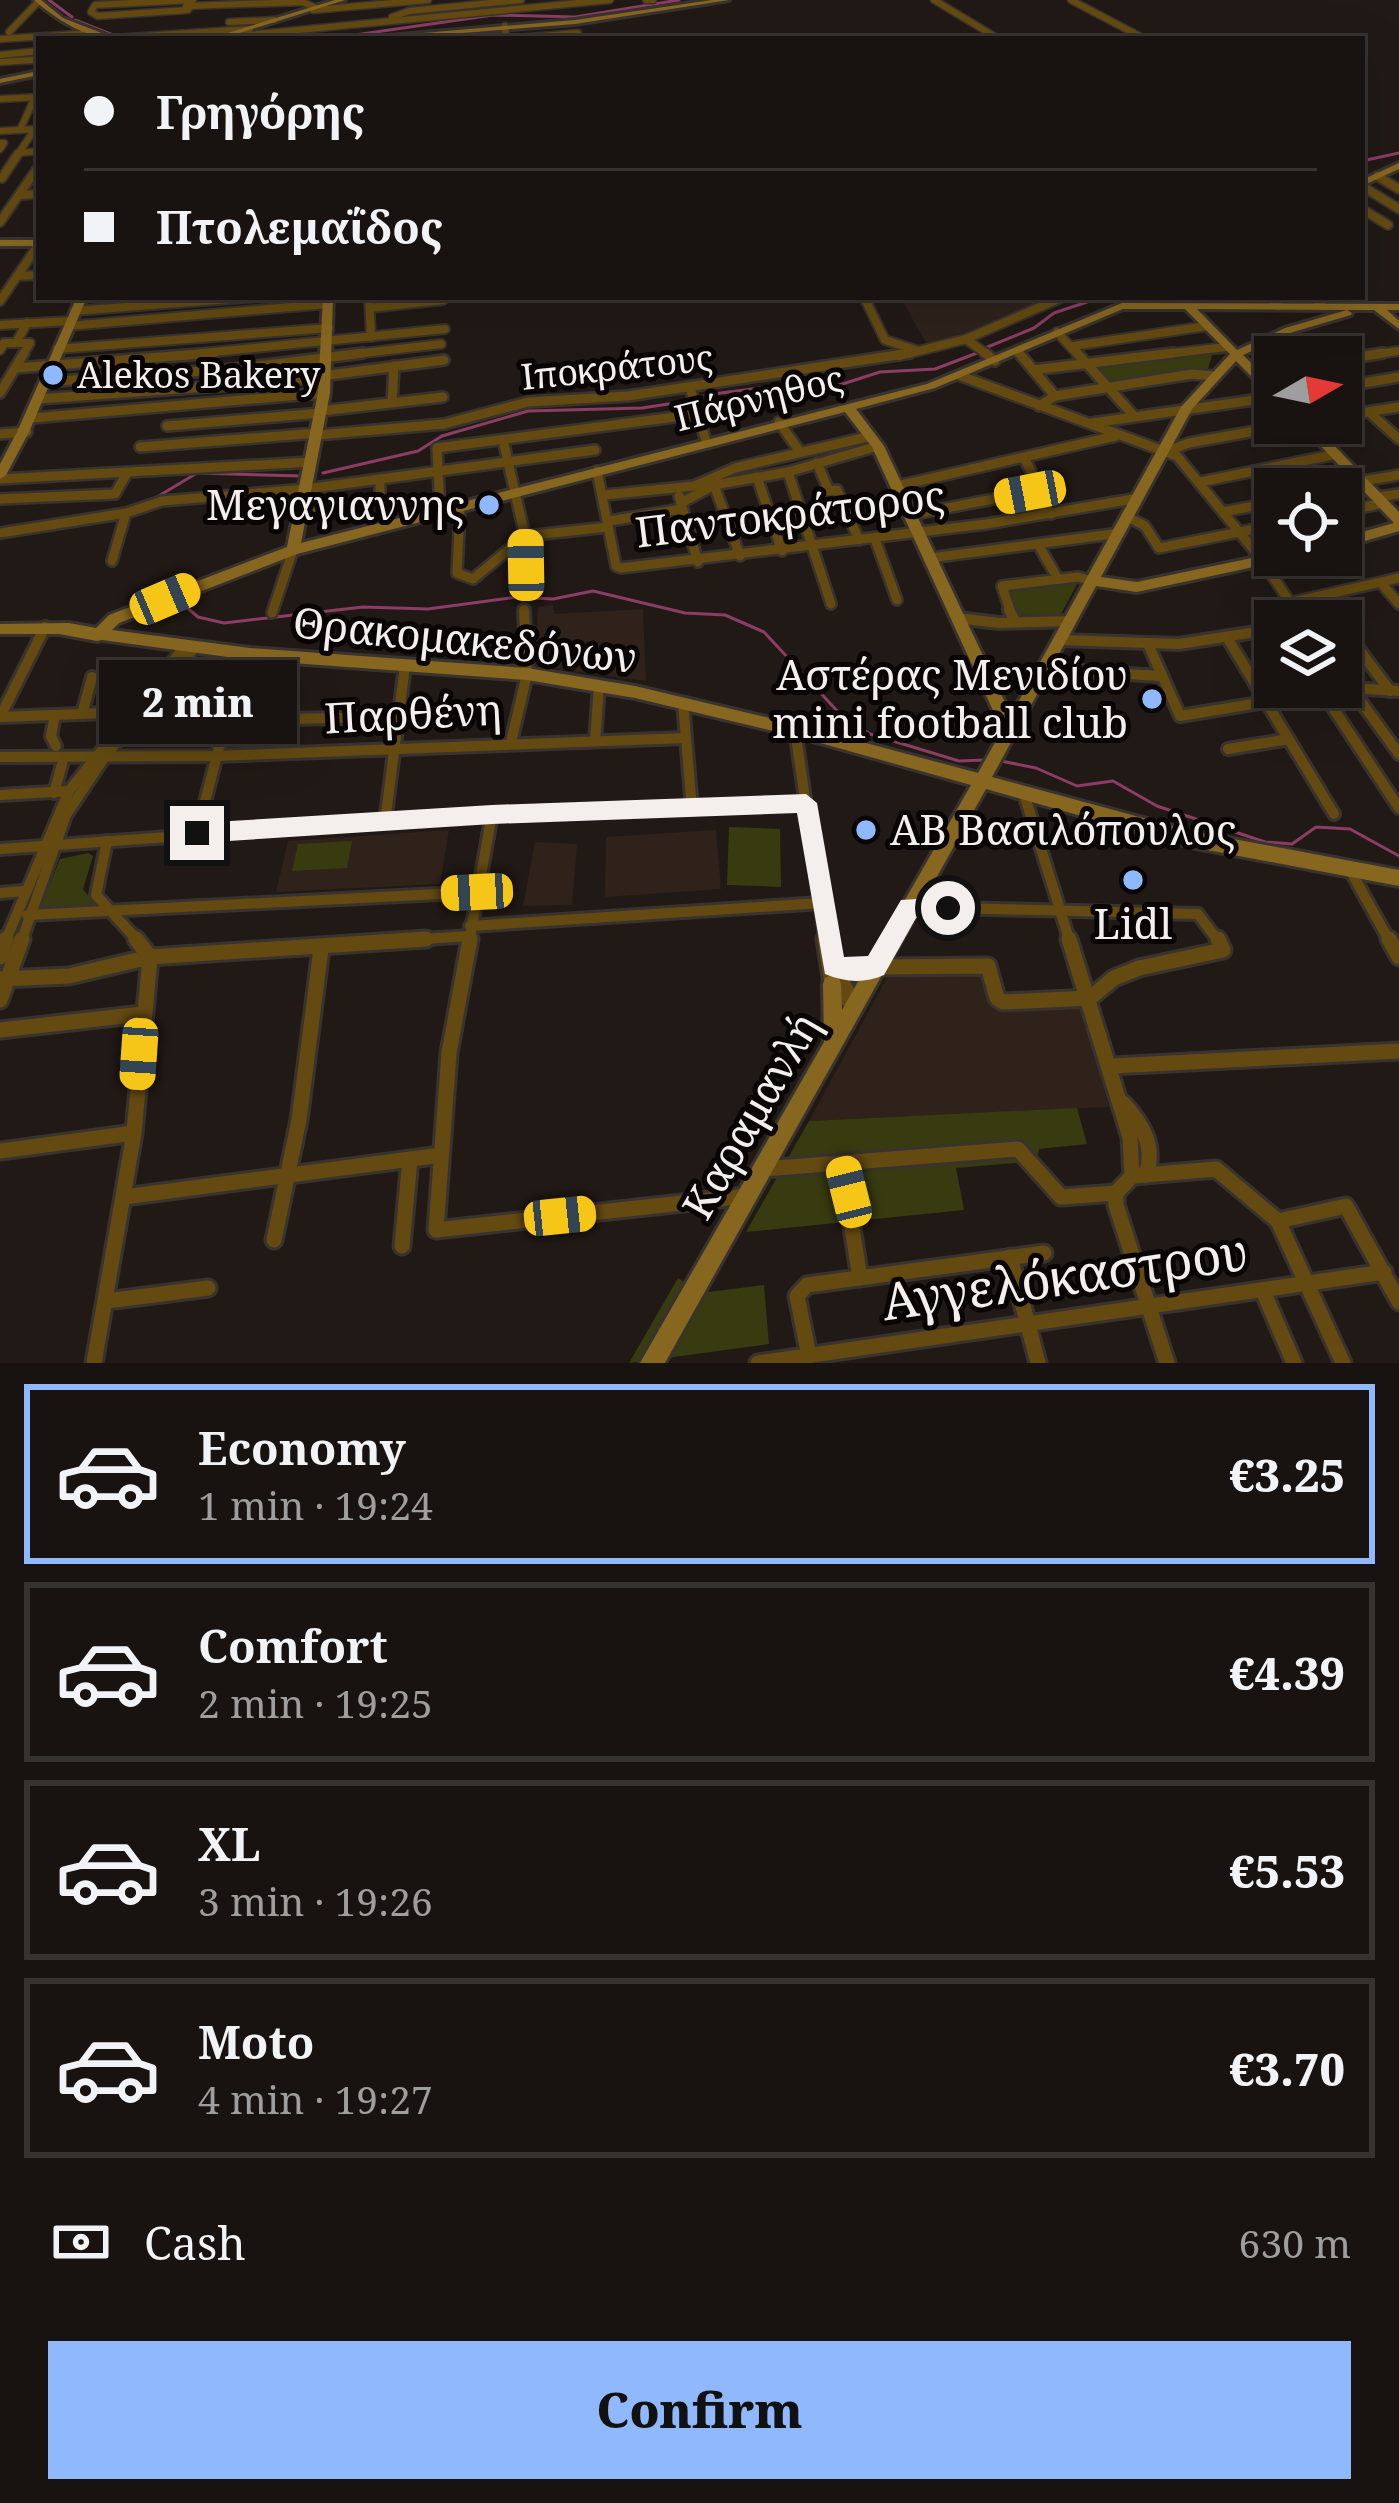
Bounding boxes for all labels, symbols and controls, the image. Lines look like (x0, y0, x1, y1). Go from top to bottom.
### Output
text: Γρηγόρης (156, 81, 365, 142)
text: Πτολεμαΐδος (156, 196, 443, 257)
street label: Ιποκράτους (518, 332, 715, 401)
north arrow (1254, 336, 1362, 444)
map controls (1254, 336, 1362, 708)
place label: Alekos Bakery (77, 350, 321, 399)
street label: Πάρνηθος (669, 353, 848, 442)
marker: Alekos Bakery (40, 362, 66, 388)
street label: Παντοκράτορος (632, 465, 948, 560)
car (991, 467, 1069, 517)
button: locate (1254, 468, 1362, 576)
place label: Μεγαγιαννης (206, 475, 465, 532)
marker: Μεγαγιαννης (476, 492, 502, 518)
car (507, 529, 545, 601)
car (125, 568, 205, 630)
street label: Θρακομακεδόνων (291, 592, 640, 685)
button: layers (1254, 600, 1362, 708)
place label: Αστέρας Μενιδίου mini football club (772, 645, 1128, 750)
callout: 2 min (98, 659, 296, 743)
text: 2 min (142, 675, 254, 728)
street label: Παρθένη (323, 679, 503, 746)
marker: Αστέρας Μενιδίου mini football club (1139, 686, 1165, 712)
place label: ΑΒ Βασιλόπουλος (890, 800, 1236, 857)
route end (170, 806, 224, 860)
marker: ΑΒ Βασιλόπουλος (853, 817, 879, 843)
marker: Lidl (1120, 867, 1146, 893)
car (440, 872, 514, 912)
route start (921, 881, 975, 935)
place label: Lidl (1094, 894, 1172, 951)
street label: Καραμανλή (668, 1002, 832, 1229)
car (119, 1017, 159, 1091)
car (823, 1153, 875, 1231)
car (522, 1194, 598, 1238)
street label: Αγγελόκαστρου (877, 1215, 1252, 1335)
text: Economy (198, 1417, 406, 1478)
icon: car (54, 1420, 162, 1528)
text: €3.25 (1229, 1444, 1345, 1505)
text: 1 min · 19:24 (198, 1478, 433, 1531)
text: Comfort (198, 1615, 388, 1676)
icon: car (54, 1618, 162, 1726)
text: €4.39 (1229, 1642, 1345, 1703)
text: 2 min · 19:25 (198, 1676, 433, 1729)
text: XL (198, 1813, 260, 1874)
icon: car (54, 1816, 162, 1924)
text: €5.53 (1229, 1840, 1345, 1901)
text: 3 min · 19:26 (198, 1874, 433, 1927)
text: Moto (198, 2011, 314, 2072)
icon: car (54, 2014, 162, 2122)
text: €3.70 (1229, 2038, 1345, 2099)
text: 4 min · 19:27 (198, 2072, 433, 2125)
icon: cash (48, 2209, 114, 2275)
text: Cash (144, 2212, 246, 2273)
text: 630 m (1239, 2216, 1351, 2269)
button: Confirm (48, 2341, 1351, 2479)

